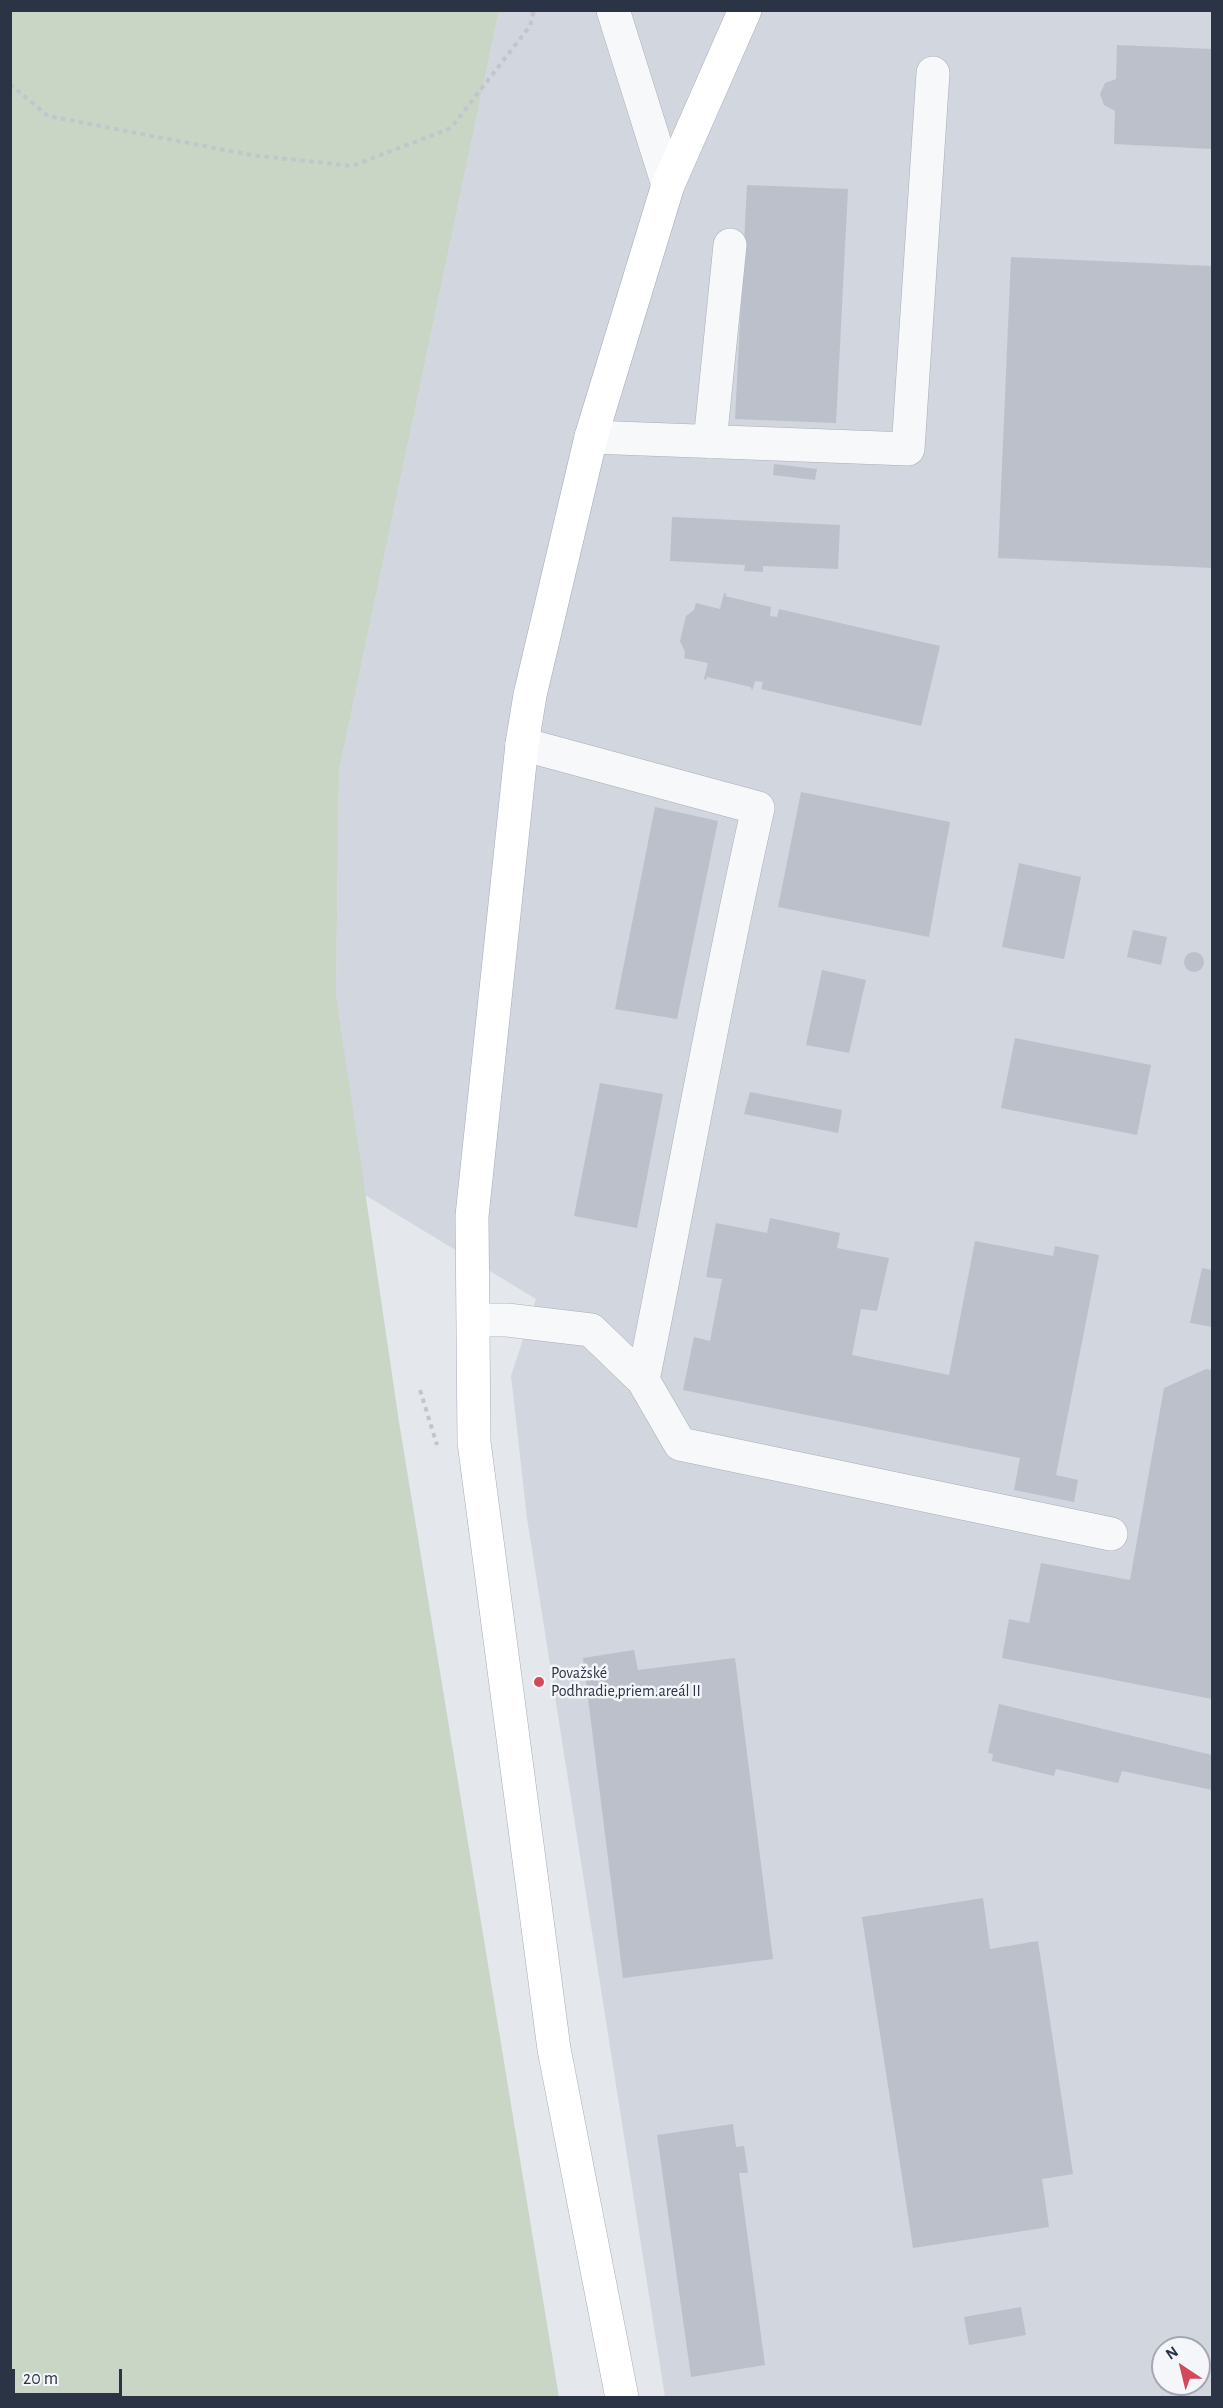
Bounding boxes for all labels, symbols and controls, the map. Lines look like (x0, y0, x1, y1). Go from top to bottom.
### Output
place label: Považské Podhradie,priem.areál II (551, 1663, 701, 1701)
marker: Považské Podhradie,priem.areál II (532, 1675, 546, 1689)
north arrow (1151, 2336, 1211, 2396)
text: N (1163, 2343, 1181, 2363)
scale bar (15, 2357, 124, 2395)
text: 20 m (23, 2370, 58, 2388)

